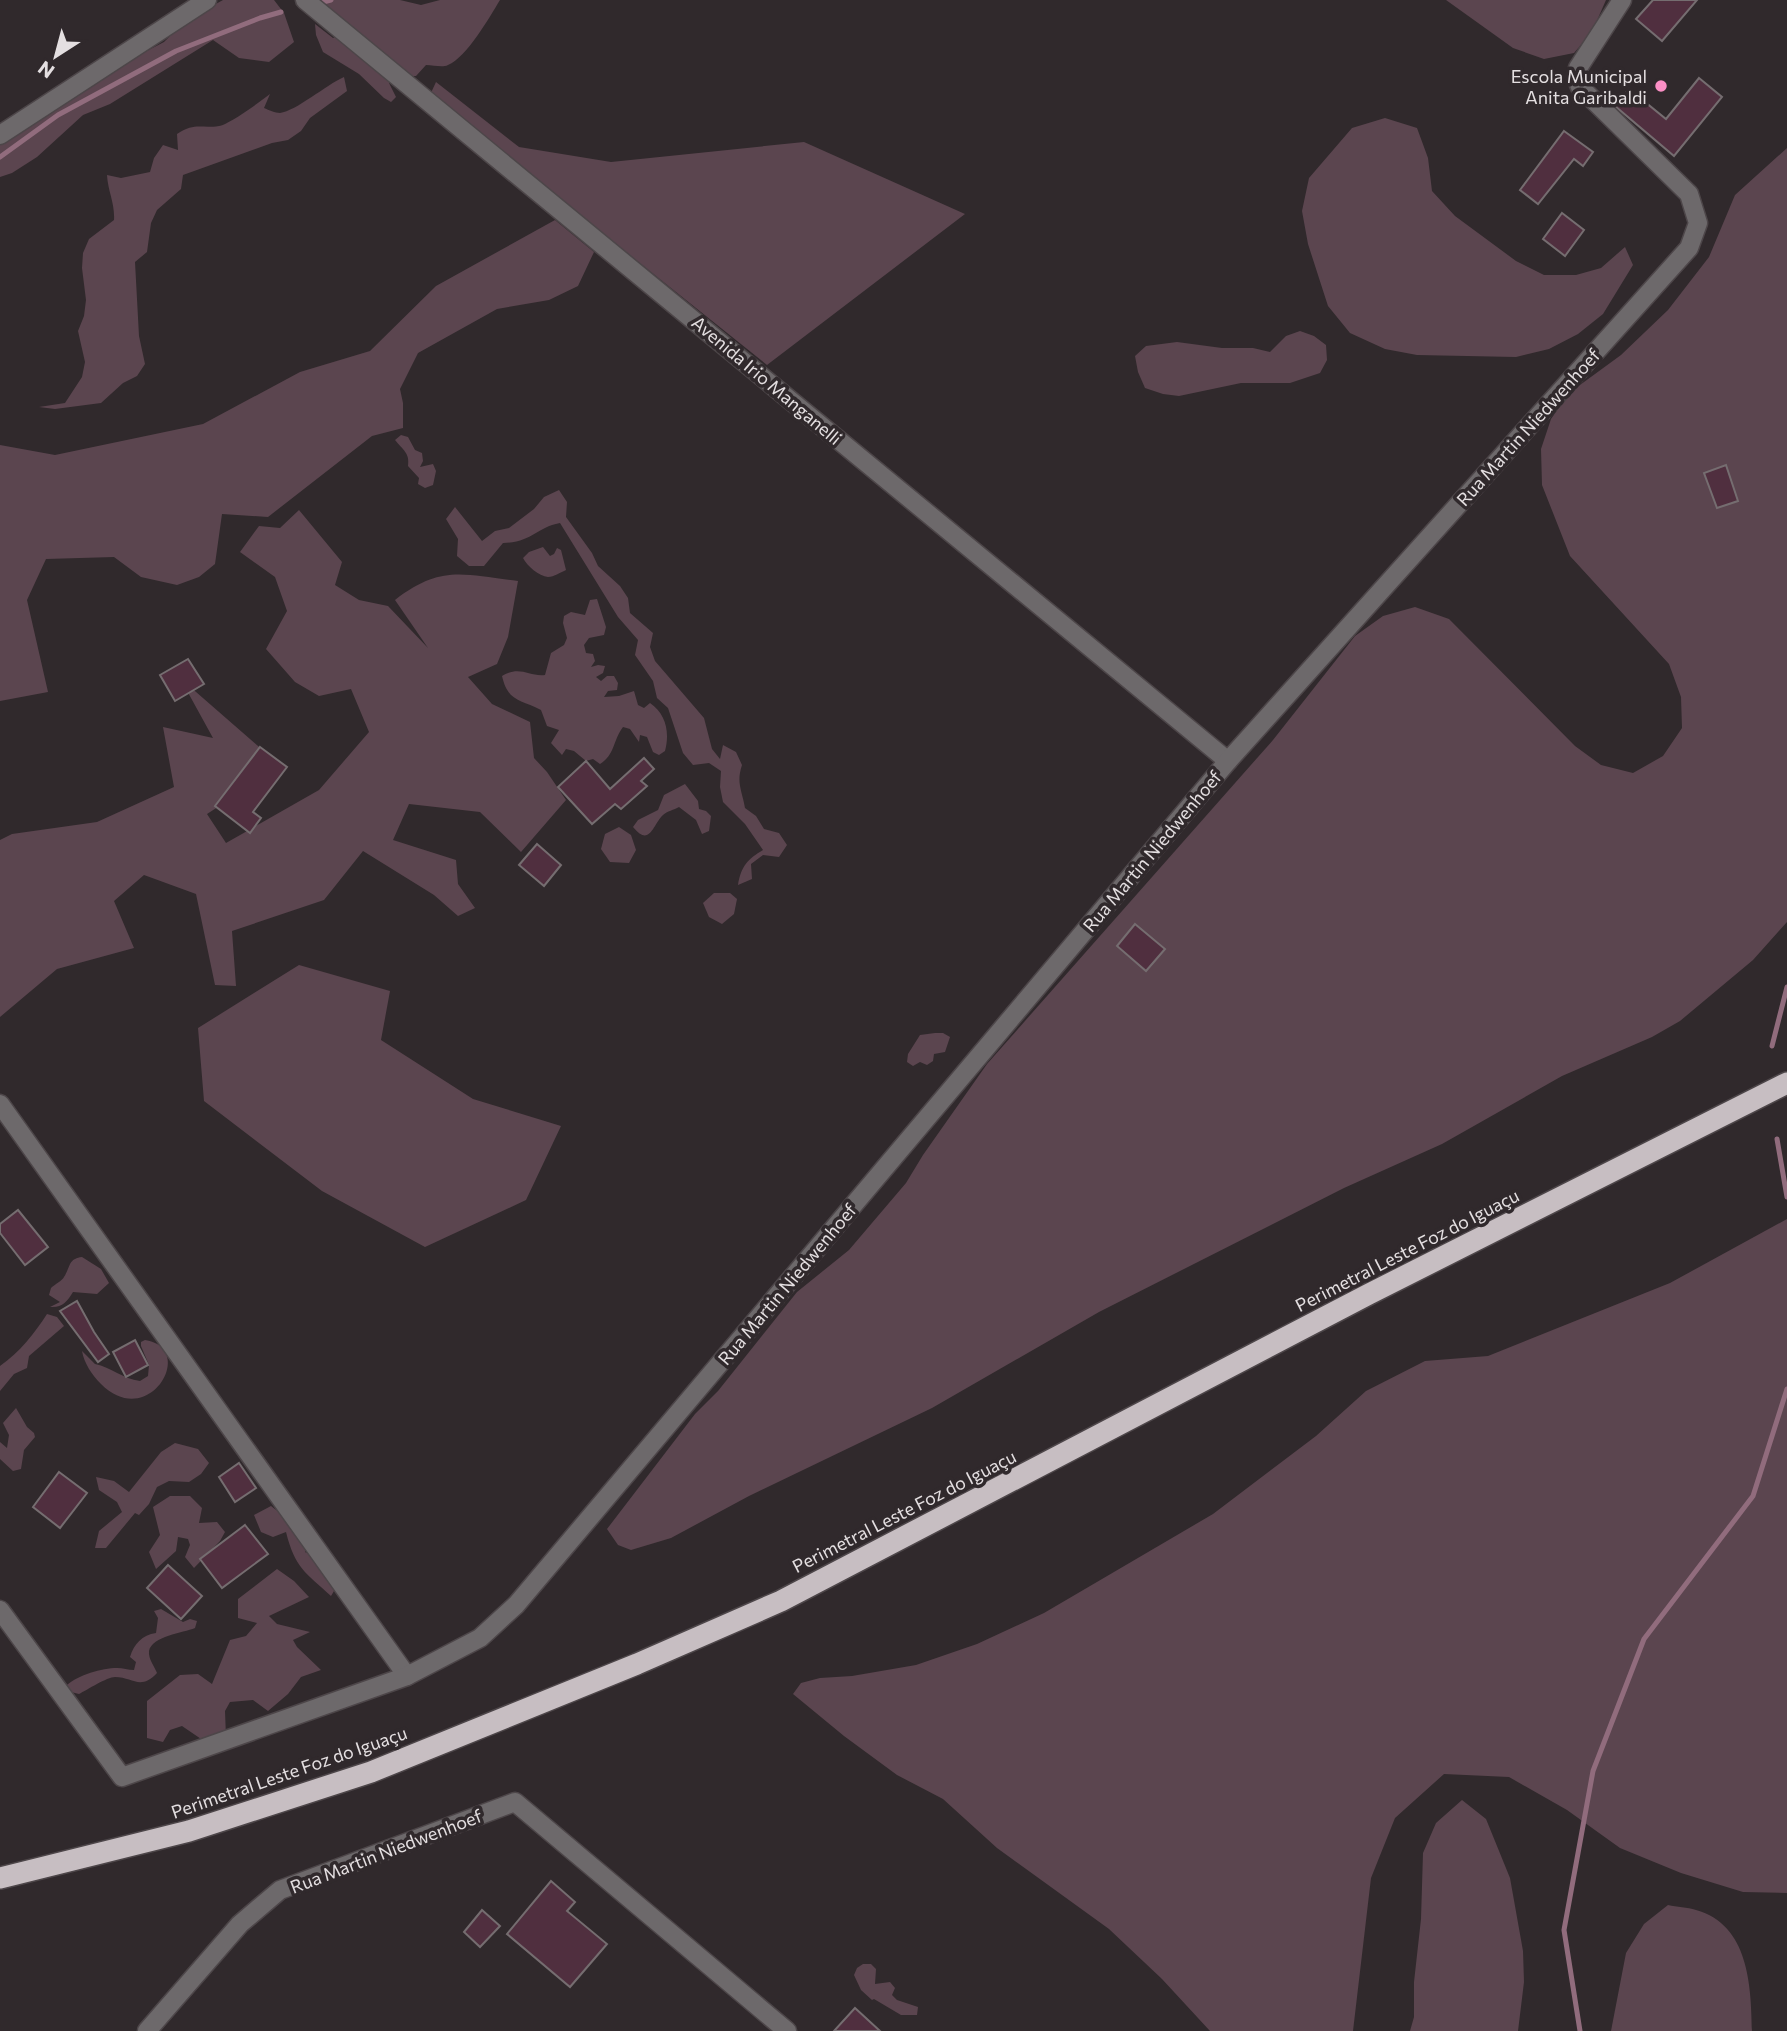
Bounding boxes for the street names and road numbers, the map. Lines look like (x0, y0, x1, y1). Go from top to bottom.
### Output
street label: Avenida Irio Manganelli (688, 311, 846, 449)
street label: Rua Martin Niedwenhoef (1452, 343, 1605, 510)
street label: Rua Martin Niedwenhoef (1078, 765, 1227, 936)
street label: Perimetral Leste Foz do Iguaçu (1291, 1184, 1523, 1316)
street label: Rua Martin Niedwenhoef (713, 1198, 862, 1369)
street label: Perimetral Leste Foz do Iguaçu (788, 1445, 1020, 1577)
street label: Perimetral Leste Foz do Iguaçu (168, 1721, 410, 1823)
street label: Rua Martin Niedwenhoef (287, 1804, 486, 1898)

